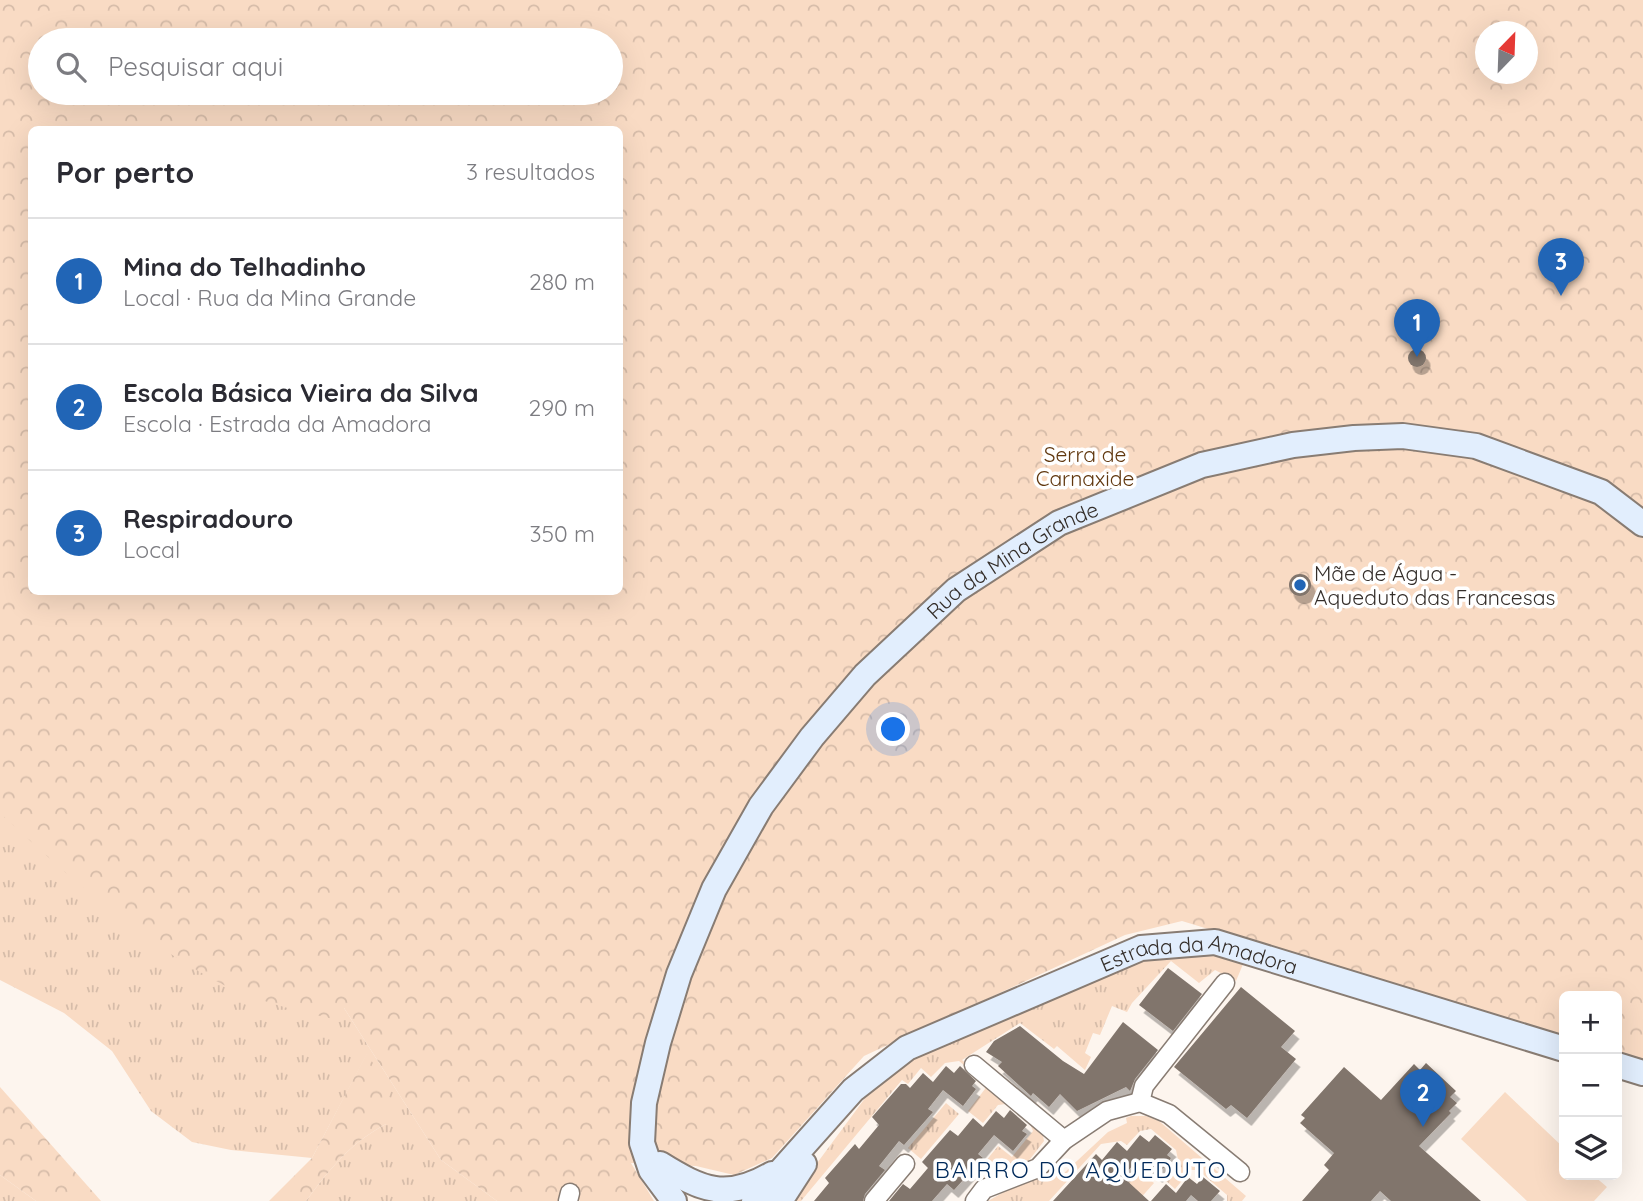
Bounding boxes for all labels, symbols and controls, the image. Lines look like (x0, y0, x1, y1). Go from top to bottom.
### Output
north arrow (1475, 21, 1538, 84)
search box (28, 28, 623, 105)
icon: search (52, 48, 90, 86)
text: Pesquisar aqui (108, 50, 283, 83)
text: Por perto (56, 153, 194, 191)
text: 3 resultados (466, 157, 595, 186)
pin: 3 (1538, 238, 1584, 296)
text: Mina do Telhadinho (123, 250, 366, 283)
text: 1 (75, 267, 83, 296)
text: 280 m (529, 267, 595, 296)
text: Local · Rua da Mina Grande (123, 283, 416, 312)
pin: 1 (1394, 299, 1440, 357)
text: Escola Básica Vieira da Silva (123, 376, 479, 409)
text: 2 (72, 393, 86, 422)
text: 290 m (528, 393, 595, 422)
text: Escola · Estrada da Amadora (123, 409, 432, 438)
park label: Serra de Carnaxide (1036, 441, 1134, 491)
street label: Rua da Mina Grande (921, 496, 1102, 624)
text: Respiradouro (123, 502, 293, 535)
text: 3 (73, 519, 85, 548)
text: 350 m (529, 519, 595, 548)
text: Local (123, 535, 180, 564)
place label: Mãe de Água - Aqueduto das Francesas (1314, 560, 1555, 610)
marker: Mãe de Água - Aqueduto das Francesas (1292, 577, 1308, 593)
your location (876, 712, 910, 746)
text: Estrada da Amadora (1096, 928, 1301, 980)
street label: Estrada da Amadora (1097, 957, 1301, 983)
map controls (1559, 991, 1622, 1180)
button: + (1559, 991, 1622, 1054)
button: − (1559, 1054, 1622, 1117)
pin: 2 (1400, 1069, 1446, 1127)
button: layers (1559, 1117, 1622, 1180)
district label: BAIRRO DO AQUEDUTO (935, 1155, 1227, 1184)

